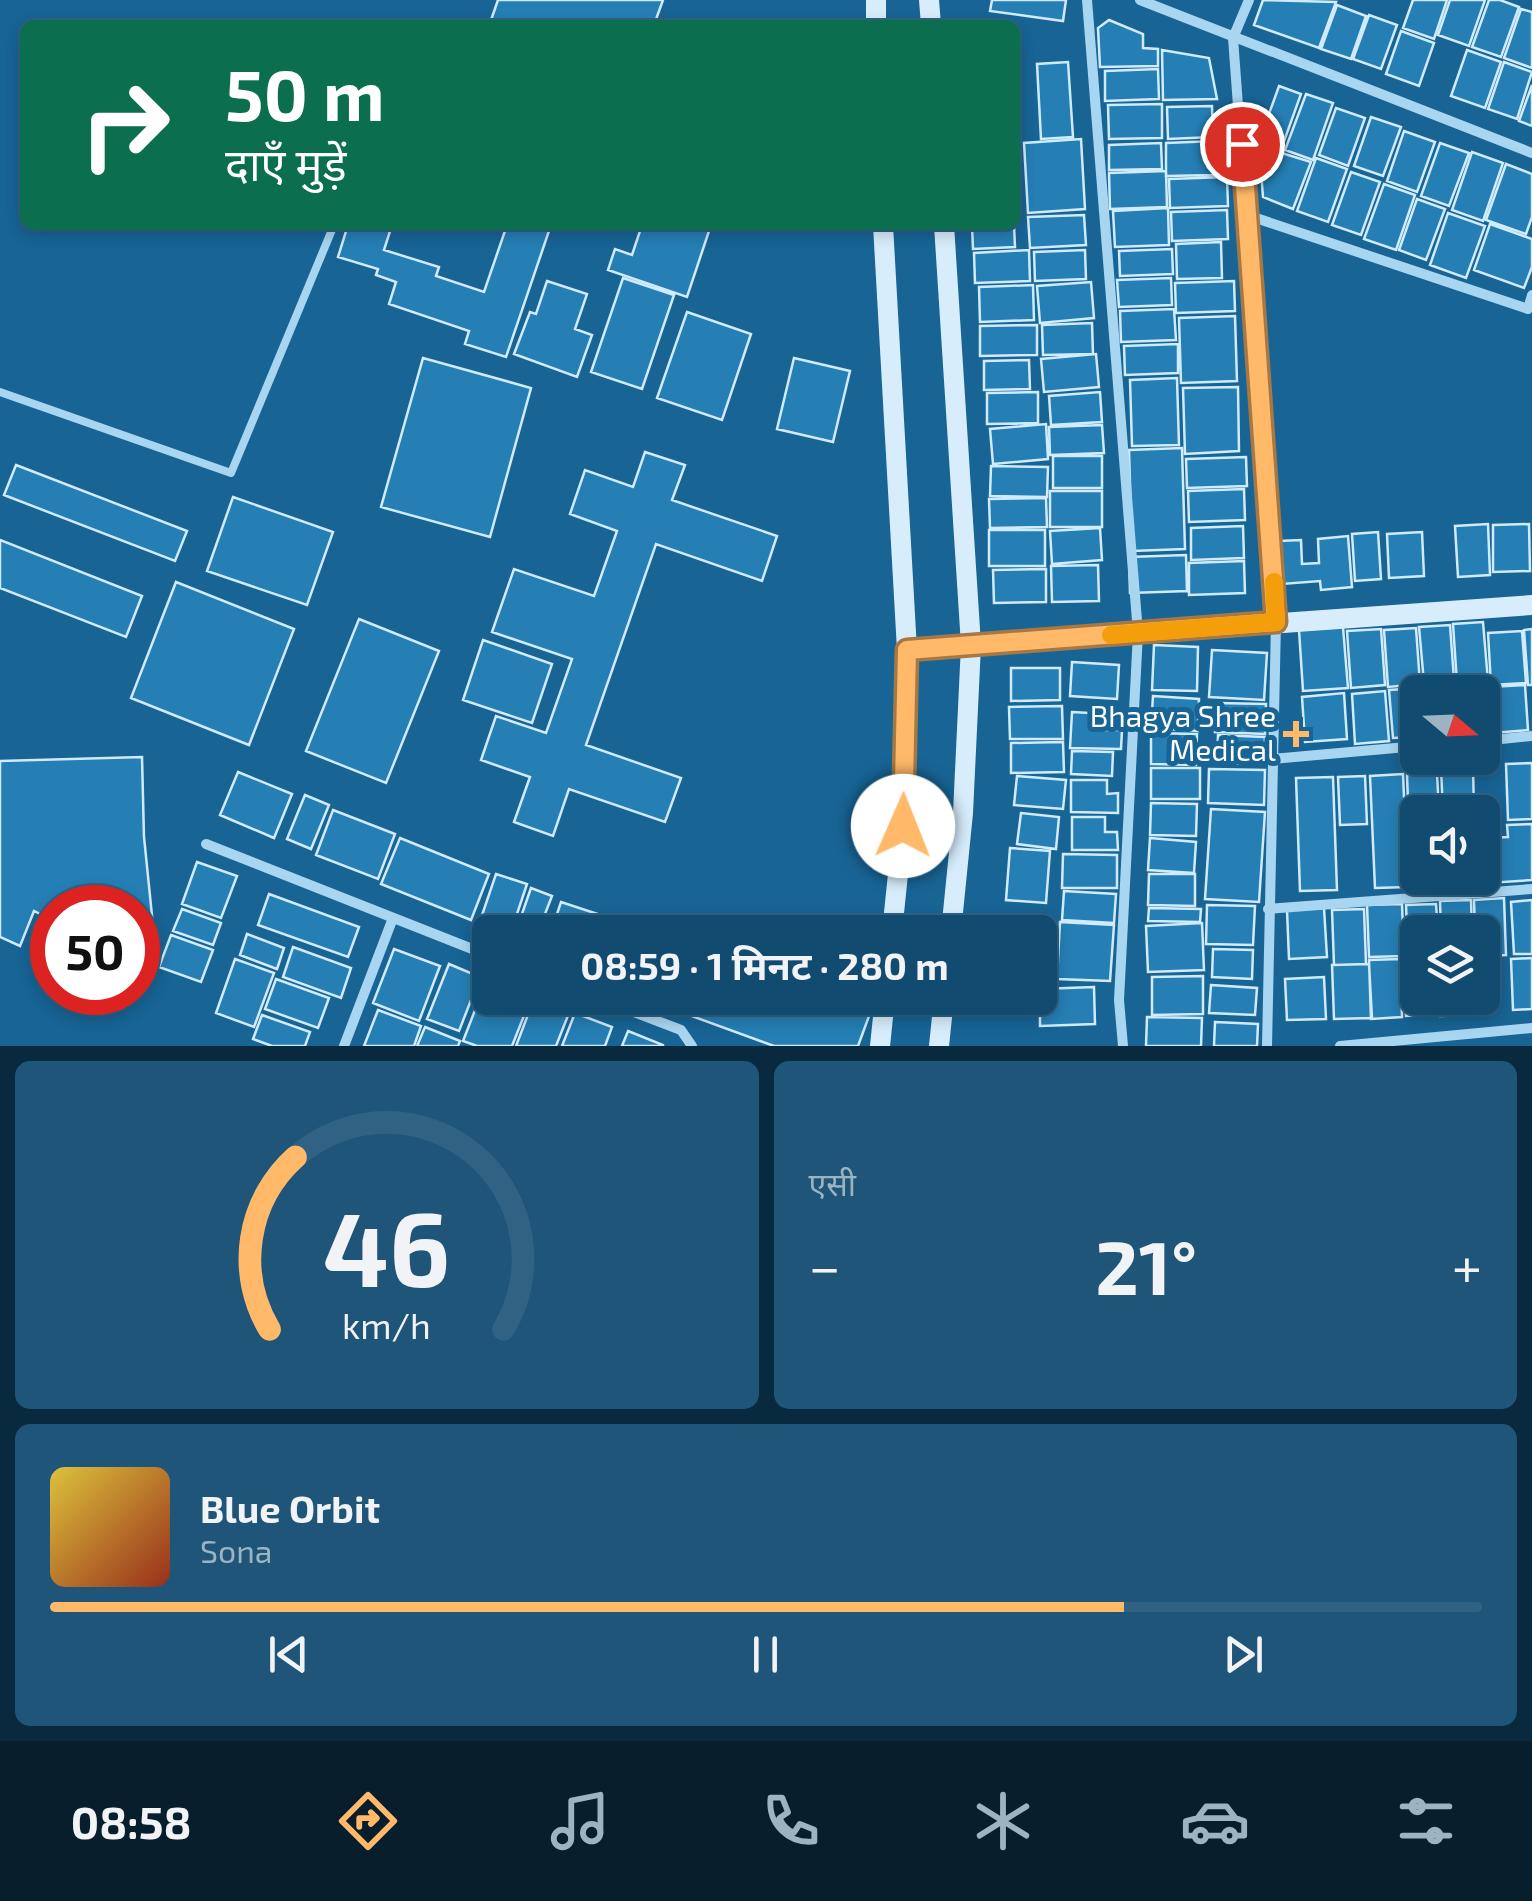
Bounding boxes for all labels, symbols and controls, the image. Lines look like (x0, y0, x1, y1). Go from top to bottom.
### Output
text: 50 m (225, 51, 385, 135)
icon: right (60, 60, 190, 190)
pin (1200, 102, 1285, 187)
icon: arrive (1215, 117, 1270, 172)
text: दाएँ मुड़ें (225, 136, 346, 190)
north arrow (1400, 675, 1500, 775)
map controls (1400, 675, 1500, 1015)
place label: Bhagya Shree Medical (1090, 697, 1276, 767)
marker: Bhagya Shree Medical (1285, 723, 1307, 745)
position arrow (851, 774, 955, 878)
button: sound (1400, 795, 1500, 895)
speed limit sign: 50 (30, 885, 160, 1015)
button: layers (1400, 915, 1500, 1015)
text: 08:59 · 1 मिनट · 280 m (580, 942, 949, 988)
text: एसी (809, 1164, 856, 1202)
text: 46 (323, 1183, 451, 1308)
text: 21° (1095, 1220, 1197, 1310)
text: − (809, 1232, 841, 1298)
text: + (1452, 1232, 1482, 1298)
text: km/h (342, 1303, 431, 1346)
text: Blue Orbit (200, 1485, 380, 1531)
text: Sona (200, 1531, 272, 1569)
icon: previous (261, 1627, 316, 1682)
icon: pause (738, 1627, 793, 1682)
icon: next (1216, 1627, 1271, 1682)
icon: directions (333, 1786, 403, 1856)
icon: music (545, 1786, 615, 1856)
icon: phone (756, 1786, 826, 1856)
icon: climate (968, 1786, 1038, 1856)
icon: car (1180, 1786, 1250, 1856)
icon: filters (1391, 1786, 1461, 1856)
text: 08:58 (71, 1794, 192, 1848)

